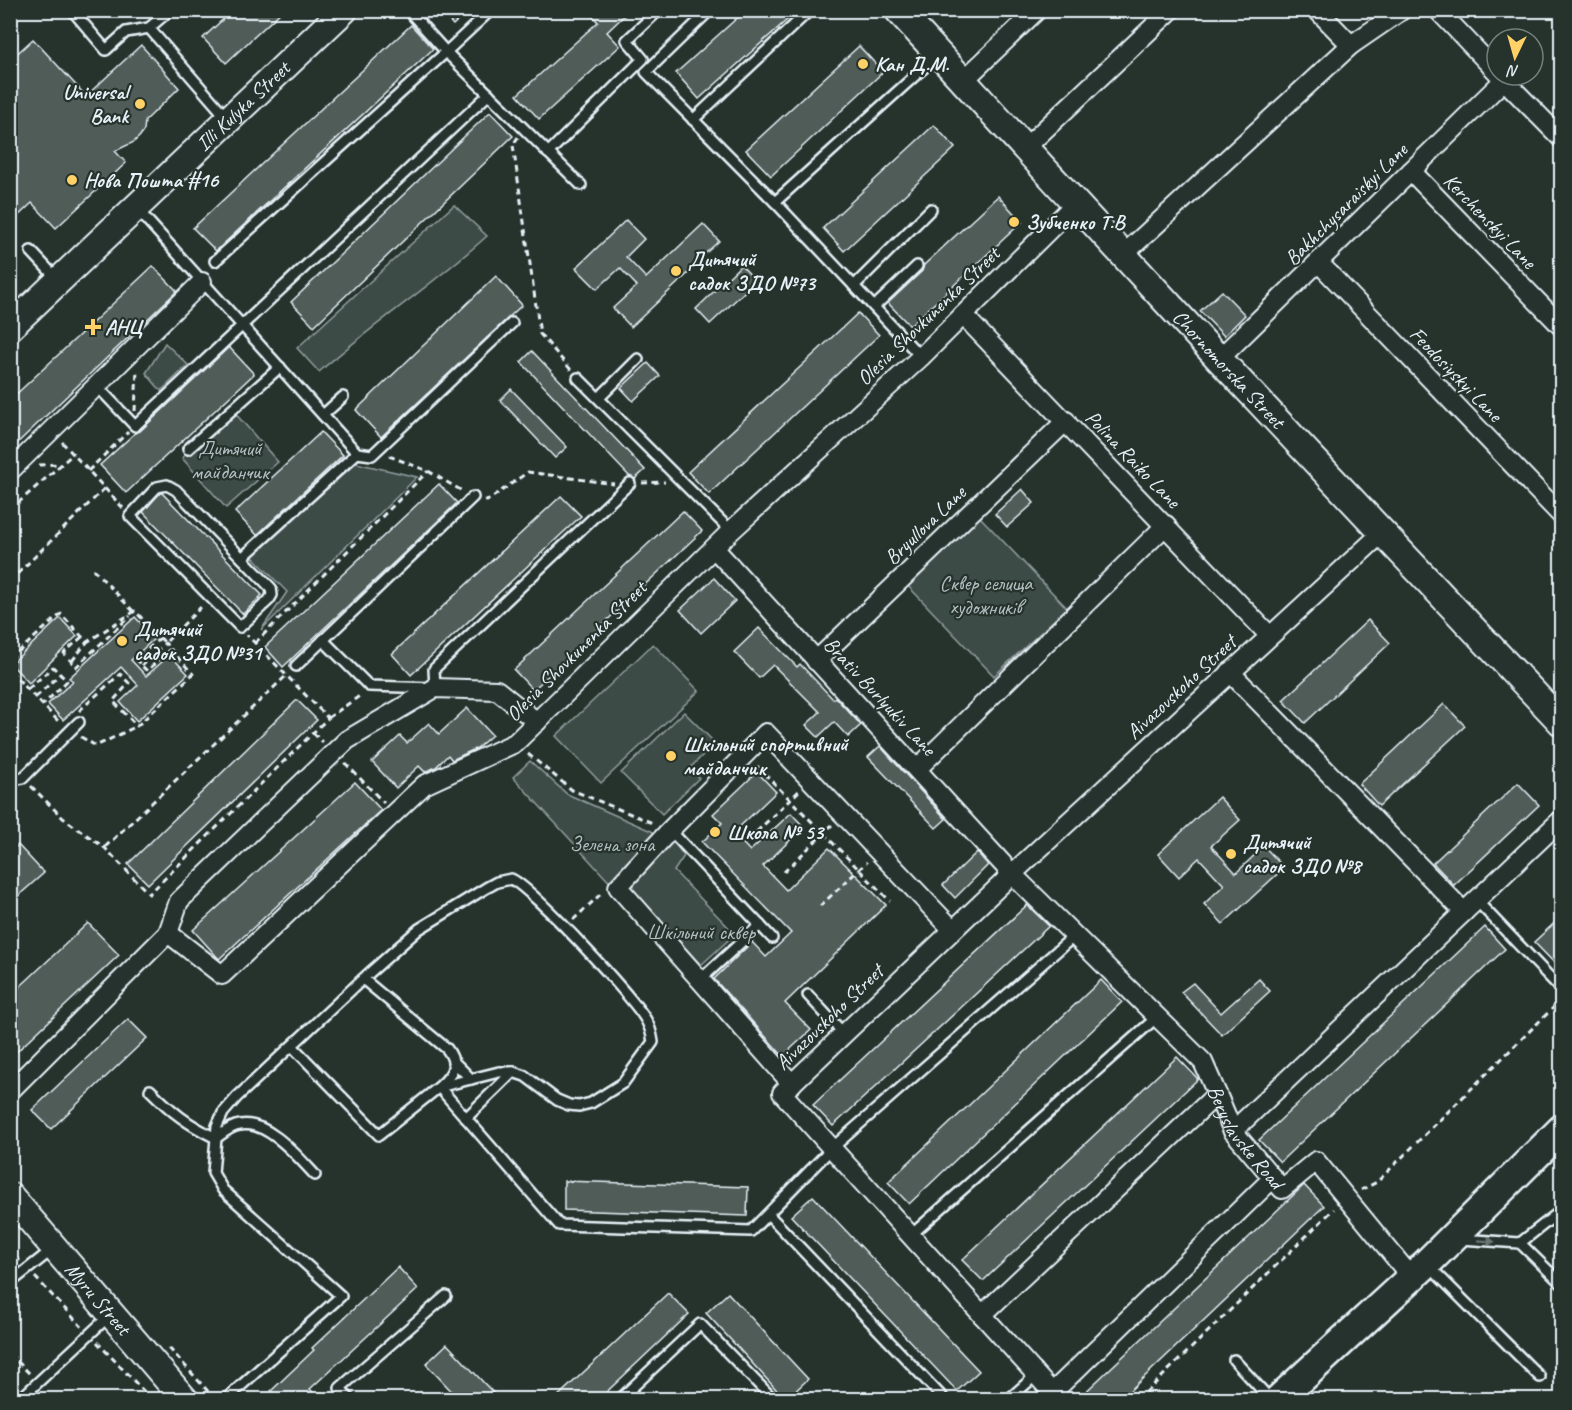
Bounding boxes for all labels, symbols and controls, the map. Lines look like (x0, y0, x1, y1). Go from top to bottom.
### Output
north arrow (1485, 27, 1545, 87)
place label: Кан Д.М. (875, 51, 950, 77)
street label: Illi Kulyka Street (190, 54, 297, 157)
marker: Кан Д.М. (856, 57, 870, 71)
text: N (1505, 60, 1520, 81)
place label: Universal Bank (63, 79, 132, 129)
marker: Universal Bank (133, 97, 147, 111)
street label: Bakhchysaraiskyi Lane (1279, 136, 1414, 271)
place label: Нова Пошта #16 (84, 167, 220, 193)
street label: Kerchenskyi Lane (1438, 168, 1543, 275)
marker: Нова Пошта #16 (65, 173, 79, 187)
place label: Зубченко Т.В (1026, 209, 1126, 235)
marker: Зубченко Т.В (1007, 215, 1021, 229)
street label: Olesia Shovkunenka Street (851, 240, 1006, 391)
place label: Дитячий садок ЗДО №73 (688, 246, 818, 296)
marker: Дитячий садок ЗДО №73 (669, 264, 683, 278)
street label: Chornomorska Street (1167, 304, 1292, 435)
place label: АНЦ (105, 314, 145, 340)
marker: АНЦ (86, 320, 100, 334)
street label: Feodosiyskyi Lane (1404, 321, 1509, 429)
street label: Polina Raiko Lane (1080, 405, 1187, 514)
park label: Дитячий майданчик (191, 435, 271, 485)
street label: Bryullova Lane (879, 479, 972, 570)
park label: Сквер селища художників (940, 570, 1034, 620)
street label: Olesia Shovkunenka Street (500, 574, 653, 727)
place label: Дитячий садок ЗДО №31 (134, 616, 264, 666)
street label: Aivazovskoho Street (1121, 627, 1244, 745)
street label: Brativ Burlyukiv Lane (818, 631, 943, 762)
marker: Дитячий садок ЗДО №31 (115, 634, 129, 648)
place label: Шкільний спортивний майданчик (683, 731, 850, 781)
marker: Шкільний спортивний майданчик (664, 749, 678, 763)
place label: Школа № 53 (727, 819, 826, 845)
marker: Школа № 53 (708, 825, 722, 839)
place label: Дитячий садок ЗДО №8 (1243, 829, 1363, 879)
park label: Зелена зона (570, 831, 656, 857)
marker: Дитячий садок ЗДО №8 (1224, 847, 1238, 861)
park label: Шкільний сквер (647, 919, 756, 945)
street label: Aivazovskoho Street (769, 957, 891, 1075)
street label: Beryslavske Road (1202, 1081, 1292, 1197)
one-way arrow (1476, 1236, 1495, 1245)
street label: Myru Street (59, 1257, 138, 1342)

